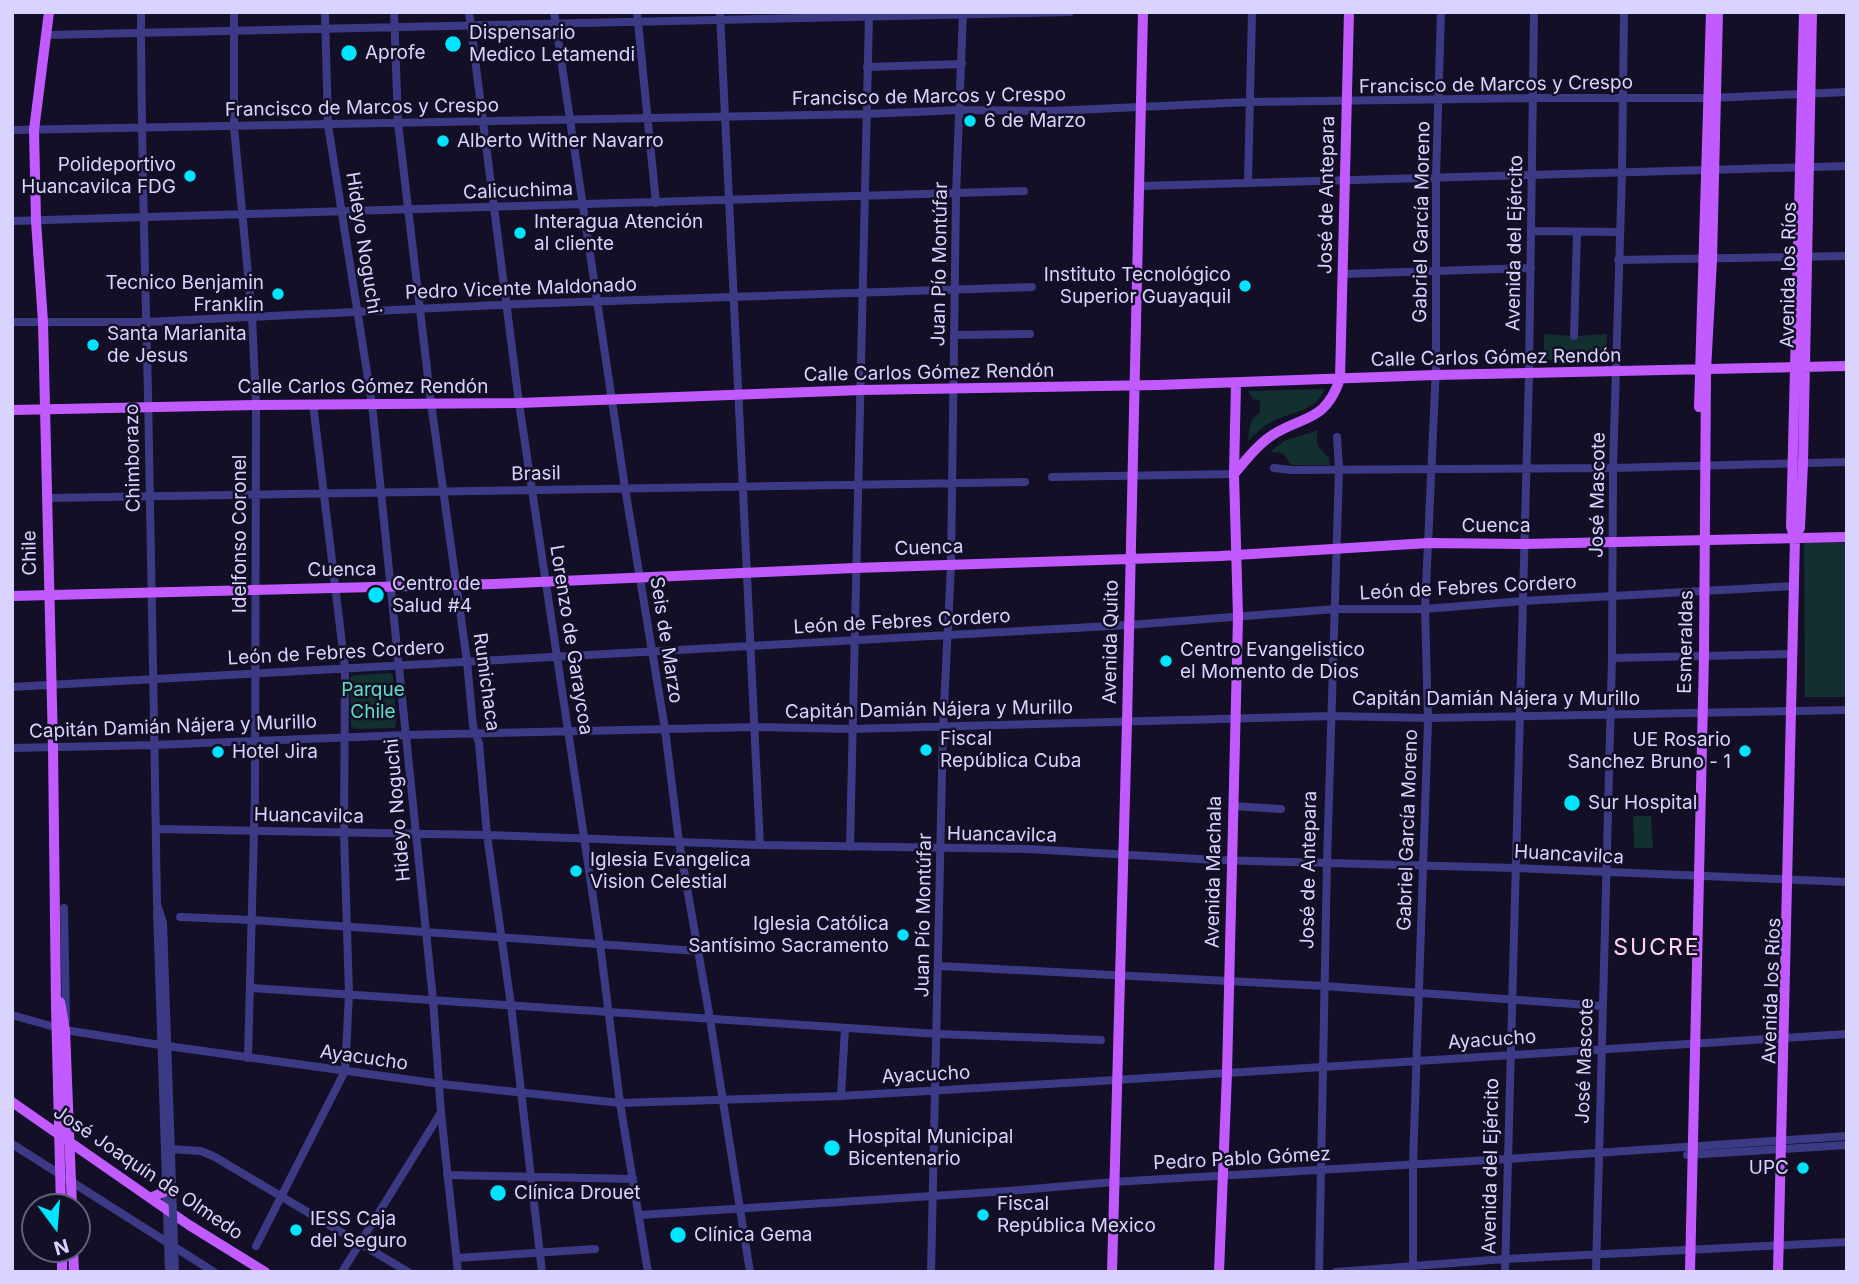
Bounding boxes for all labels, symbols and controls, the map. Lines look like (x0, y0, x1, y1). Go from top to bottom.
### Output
place label: Dispensario Medico Letamendi (469, 22, 635, 66)
marker: Dispensario Medico Letamendi (443, 34, 463, 54)
place label: Aprofe (365, 42, 426, 64)
marker: Aprofe (339, 43, 359, 63)
street label: Francisco de Marcos y Crespo (1359, 71, 1633, 99)
street label: Francisco de Marcos y Crespo (792, 83, 1066, 111)
street label: Francisco de Marcos y Crespo (225, 94, 499, 122)
place label: 6 de Marzo (984, 110, 1086, 132)
marker: 6 de Marzo (962, 113, 978, 129)
street label: José de Antepara (1314, 116, 1340, 274)
street label: Gabriel García Moreno (1409, 121, 1435, 323)
place label: Alberto Wither Navarro (457, 130, 664, 152)
marker: Alberto Wither Navarro (435, 133, 451, 149)
place label: Polideportivo Huancavilca FDG (21, 154, 176, 198)
street label: Avenida del Ejército (1502, 155, 1528, 331)
marker: Polideportivo Huancavilca FDG (182, 168, 198, 184)
street label: Hideyo Noguchi (341, 170, 385, 316)
street label: Calicuchima (463, 178, 573, 204)
street label: Juan Pío Montúfar (927, 182, 953, 346)
street label: Avenida los Ríos (1776, 202, 1802, 348)
place label: Interagua Atención al cliente (534, 211, 703, 255)
marker: Interagua Atención al cliente (512, 225, 528, 241)
place label: Instituto Tecnológico Superior Guayaquil (1044, 264, 1231, 308)
place label: Tecnico Benjamin Franklin (105, 272, 264, 316)
street label: Pedro Vicente Maldonado (405, 274, 637, 304)
marker: Instituto Tecnológico Superior Guayaquil (1237, 278, 1253, 294)
marker: Tecnico Benjamin Franklin (270, 286, 286, 302)
place label: Santa Marianita de Jesus (107, 323, 247, 367)
marker: Santa Marianita de Jesus (85, 337, 101, 353)
street label: Calle Carlos Gómez Rendón (1370, 344, 1622, 372)
street label: Calle Carlos Gómez Rendón (803, 359, 1055, 387)
street label: Calle Carlos Gómez Rendón (238, 376, 488, 398)
street label: Chimborazo (121, 403, 145, 513)
street label: José Mascote (1586, 432, 1610, 558)
street label: Idelfonso Coronel (229, 455, 251, 613)
street label: Brasil (511, 462, 561, 486)
street label: Cuenca (1461, 515, 1531, 537)
street label: Chile (18, 530, 42, 576)
street label: Cuenca (894, 535, 964, 561)
street label: Lorenzo de Garaycoa (545, 543, 597, 737)
street label: Cuenca (307, 558, 377, 582)
street label: León de Febres Cordero (1359, 571, 1577, 605)
place label: Centro de Salud #4 (392, 573, 481, 617)
street label: Seis de Marzo (645, 575, 687, 705)
street label: Avenida Quito (1099, 580, 1123, 704)
marker: Centro de Salud #4 (366, 585, 386, 605)
street label: Esmeraldas (1674, 590, 1698, 694)
street label: León de Febres Cordero (793, 605, 1011, 639)
street label: Rumichaca (468, 631, 504, 733)
street label: León de Febres Cordero (227, 636, 445, 670)
place label: Centro Evangelistico el Momento de Dios (1180, 639, 1365, 683)
marker: Centro Evangelistico el Momento de Dios (1158, 653, 1174, 669)
park label: Parque Chile (341, 679, 405, 723)
street label: Capitán Damián Nájera y Murillo (1352, 688, 1640, 710)
street label: Capitán Damián Nájera y Murillo (785, 696, 1073, 724)
street label: Capitán Damián Nájera y Murillo (29, 711, 317, 743)
place label: Fiscal República Cuba (940, 728, 1081, 772)
street label: Gabriel García Moreno (1393, 729, 1423, 931)
place label: UE Rosario Sanchez Bruno - 1 (1568, 729, 1731, 773)
street label: Hideyo Noguchi (380, 738, 416, 882)
place label: Hotel Jira (232, 741, 318, 763)
marker: Fiscal República Cuba (918, 742, 934, 758)
marker: UE Rosario Sanchez Bruno - 1 (1737, 743, 1753, 759)
marker: Hotel Jira (210, 744, 226, 760)
street label: José de Antepara (1296, 791, 1322, 949)
place label: Sur Hospital (1588, 792, 1697, 814)
marker: Sur Hospital (1562, 793, 1582, 813)
street label: Avenida Machala (1201, 796, 1227, 948)
street label: Huancavilca (254, 804, 364, 828)
street label: Huancavilca (947, 823, 1057, 847)
street label: Juan Pío Montúfar (911, 833, 937, 997)
street label: Huancavilca (1513, 841, 1625, 869)
place label: Iglesia Evangelica Vision Celestial (590, 849, 751, 893)
marker: Iglesia Evangelica Vision Celestial (568, 863, 584, 879)
place label: Iglesia Católica Santísimo Sacramento (688, 913, 889, 957)
street label: Avenida los Ríos (1758, 917, 1786, 1065)
marker: Iglesia Católica Santísimo Sacramento (895, 927, 911, 943)
district label: SUCRE (1614, 934, 1700, 962)
street label: José Mascote (1571, 998, 1599, 1124)
street label: Ayacucho (1447, 1026, 1537, 1054)
street label: Ayacucho (319, 1041, 409, 1075)
street label: Ayacucho (881, 1061, 971, 1089)
street label: Avenida del Ejército (1478, 1078, 1504, 1254)
street label: José Joaquín de Olmedo (49, 1101, 247, 1245)
place label: Hospital Municipal Bicentenario (848, 1126, 1013, 1170)
marker: Hospital Municipal Bicentenario (822, 1138, 842, 1158)
street label: Pedro Pablo Gómez (1153, 1143, 1331, 1175)
place label: UPC (1749, 1157, 1789, 1179)
marker: UPC (1795, 1160, 1811, 1176)
place label: Clínica Drouet (514, 1182, 640, 1204)
marker: Clínica Drouet (488, 1183, 508, 1203)
north arrow (21, 1193, 91, 1263)
place label: Fiscal República Mexico (997, 1193, 1156, 1237)
marker: Fiscal República Mexico (975, 1207, 991, 1223)
place label: IESS Caja del Seguro (310, 1208, 407, 1252)
marker: IESS Caja del Seguro (288, 1222, 304, 1238)
place label: Clínica Gema (694, 1224, 813, 1246)
marker: Clínica Gema (668, 1225, 688, 1245)
text: N (51, 1234, 72, 1260)

